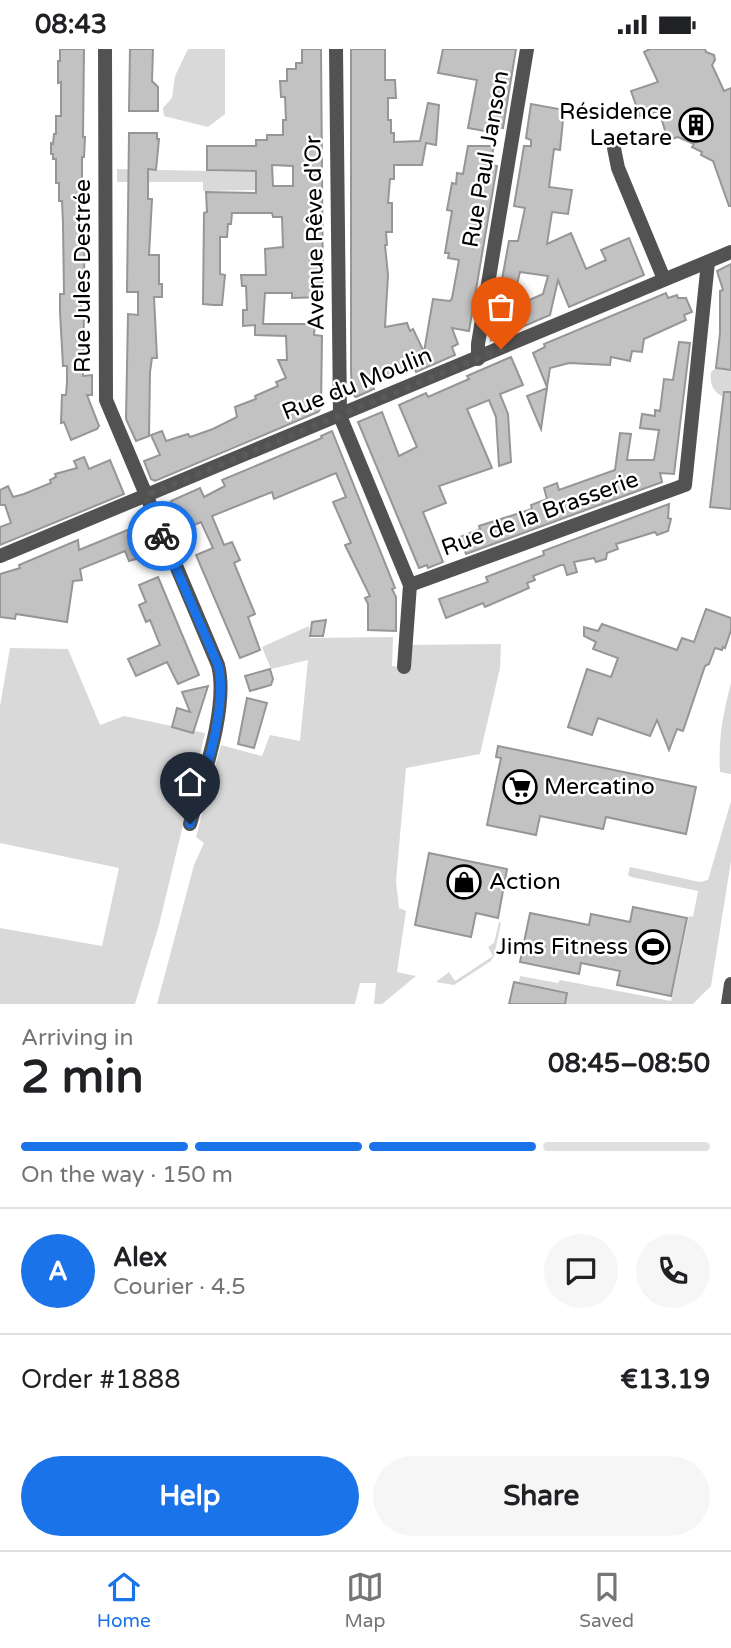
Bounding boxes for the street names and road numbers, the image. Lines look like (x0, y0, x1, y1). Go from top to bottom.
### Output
street label: Rue Paul Janson (457, 68, 515, 250)
street label: Avenue Rêve d'Or (299, 135, 331, 331)
street label: Rue Jules Destrée (69, 179, 97, 373)
street label: Rue du Moulin (278, 341, 436, 427)
street label: Rue de la Brasserie (438, 465, 642, 563)

